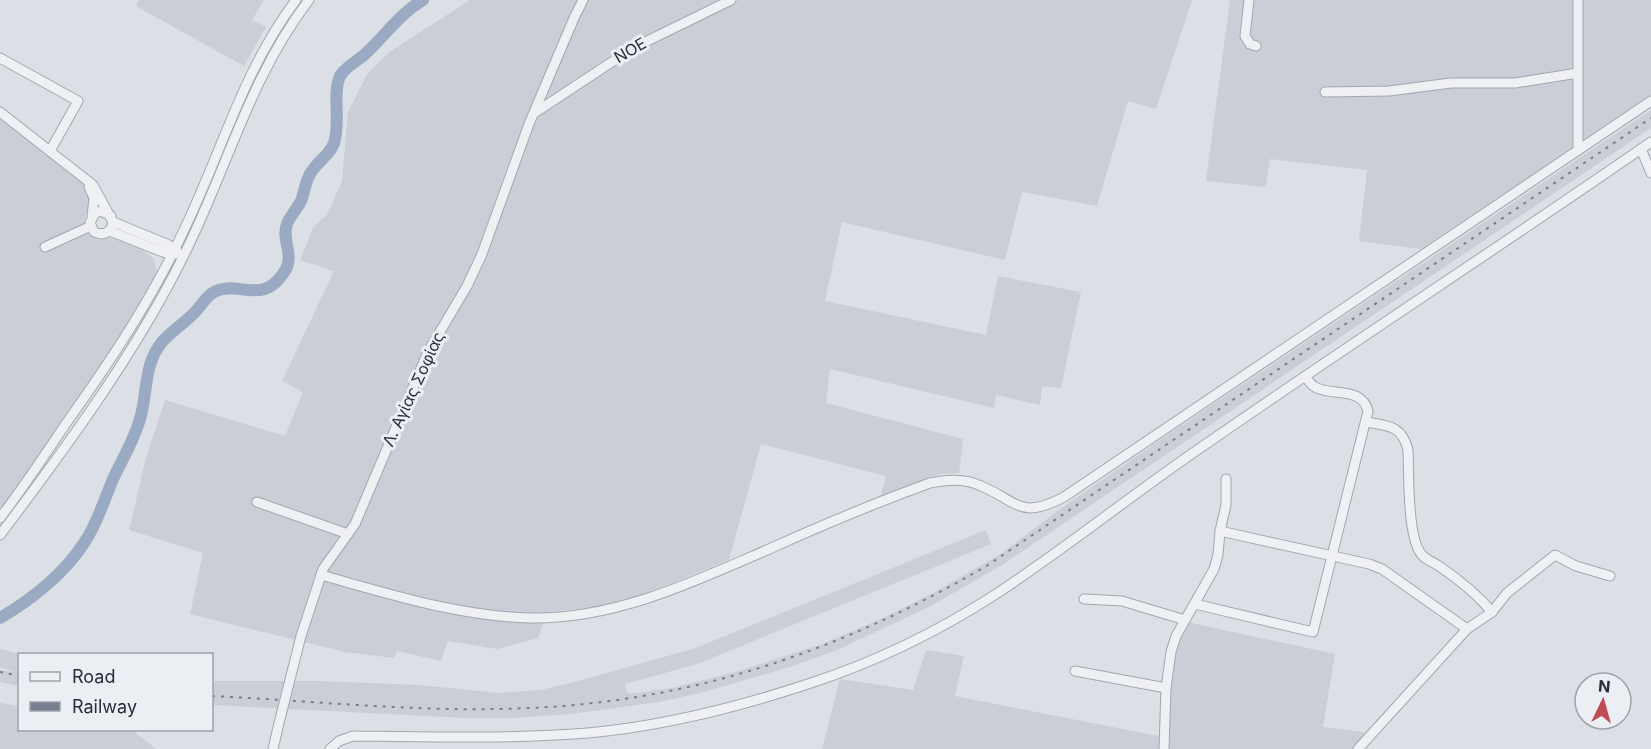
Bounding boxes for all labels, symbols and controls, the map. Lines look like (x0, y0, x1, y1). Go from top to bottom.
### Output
street label: NOE (610, 33, 650, 67)
street label: Λ. Αγίας Σοφίας (378, 328, 448, 450)
legend (18, 653, 213, 731)
text: Road (72, 666, 115, 687)
north arrow (1573, 671, 1633, 731)
text: N (1597, 676, 1611, 697)
text: Railway (72, 696, 137, 717)

